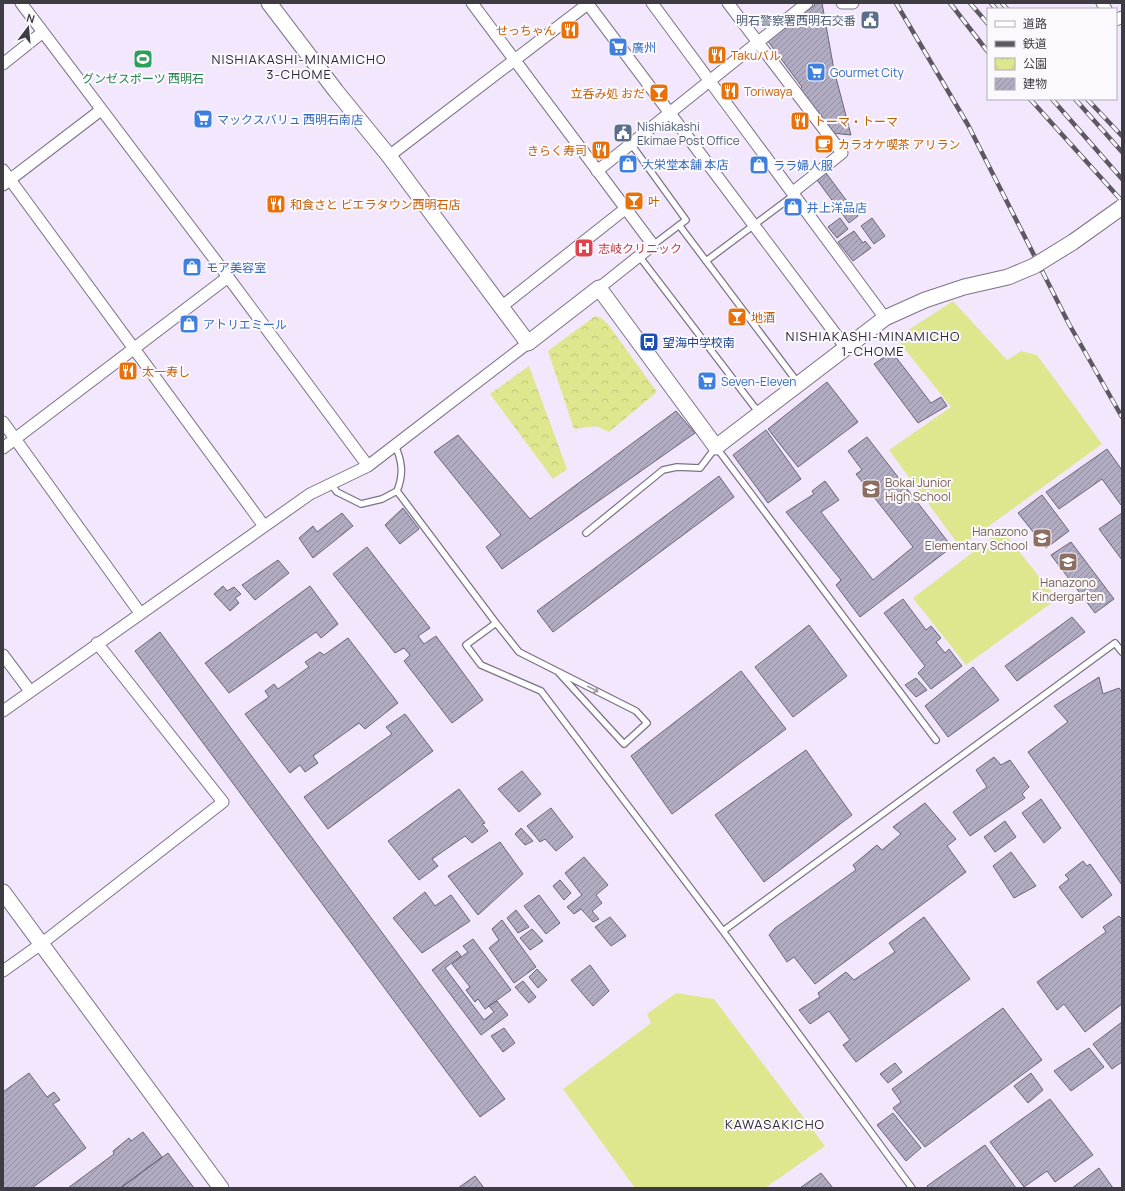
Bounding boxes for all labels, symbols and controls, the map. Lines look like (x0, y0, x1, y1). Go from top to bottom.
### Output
north arrow (8, 8, 48, 48)
legend (987, 8, 1117, 100)
public building icon: 明石警察署西明石交番 (859, 9, 881, 31)
text: N (25, 10, 37, 26)
place label: 明石警察署西明石交番 (736, 12, 856, 29)
text: 道路 (1023, 15, 1047, 32)
restaurant icon: せっちゃん (559, 19, 581, 41)
place label: せっちゃん (496, 22, 556, 39)
text: 鉄道 (1023, 35, 1047, 52)
supermarket icon: 廣州 (607, 36, 629, 58)
place label: 廣州 (632, 39, 656, 56)
restaurant icon: Takuバル (706, 44, 728, 66)
place label: Takuバル (731, 47, 781, 64)
sports icon: グンゼスポーツ 西明石 (132, 48, 154, 70)
district label: NISHIAKASHI-MINAMICHO 3-CHOME (212, 50, 386, 83)
text: 公園 (1023, 55, 1047, 72)
supermarket icon: Gourmet City (805, 61, 827, 83)
place label: Gourmet City (830, 64, 904, 81)
place label: グンゼスポーツ 西明石 (82, 70, 204, 87)
text: 建物 (1023, 75, 1047, 92)
restaurant icon: Toriwaya (719, 80, 741, 102)
bar icon: 立呑み処 おだ (648, 82, 670, 104)
place label: Toriwaya (744, 83, 792, 100)
place label: 立呑み処 おだ (571, 85, 645, 102)
supermarket icon: マックスバリュ 西明石南店 (192, 108, 214, 130)
restaurant icon: トーマ・トーマ (789, 110, 811, 132)
place label: マックスバリュ 西明石南店 (217, 111, 363, 128)
place label: トーマ・トーマ (814, 113, 898, 130)
place label: Nishiakashi Ekimae Post Office (637, 118, 740, 149)
public building icon: Nishiakashi Ekimae Post Office (612, 122, 634, 144)
cafe icon: カラオケ喫茶 アリラン (813, 133, 835, 155)
place label: カラオケ喫茶 アリラン (838, 136, 960, 153)
restaurant icon: きらく寿司 (590, 139, 612, 161)
place label: きらく寿司 (527, 142, 587, 159)
shop icon: 大栄堂本舗 本店 (617, 153, 639, 175)
shop icon: ララ婦人服 (748, 154, 770, 176)
place label: 大栄堂本舗 本店 (642, 156, 728, 173)
place label: ララ婦人服 (773, 157, 833, 174)
bar icon: 叶 (623, 190, 645, 212)
restaurant icon: 和食さと ビエラタウン西明石店 (265, 193, 287, 215)
place label: 叶 (648, 193, 660, 210)
place label: 和食さと ビエラタウン西明石店 (290, 196, 460, 213)
shop icon: 井上洋品店 (782, 196, 804, 218)
place label: 井上洋品店 (807, 199, 867, 216)
hospital icon: 志岐クリニック (573, 237, 595, 259)
place label: 志岐クリニック (598, 240, 682, 257)
shop icon: モア美容室 (181, 256, 203, 278)
place label: モア美容室 (206, 259, 266, 276)
bar icon: 地酒 (726, 306, 748, 328)
place label: 地酒 (751, 309, 775, 326)
shop icon: アトリエミール (178, 313, 200, 335)
place label: アトリエミール (203, 316, 287, 333)
district label: NISHIAKASHI-MINAMICHO 1-CHOME (786, 327, 960, 360)
bus stop icon: 望海中学校南 (638, 331, 660, 353)
place label: 望海中学校南 (663, 334, 735, 351)
restaurant icon: 太一寿し (117, 360, 139, 382)
place label: 太一寿し (142, 363, 190, 380)
supermarket icon: Seven-Eleven (696, 370, 718, 392)
place label: Seven-Eleven (721, 373, 796, 390)
place label: Bokai Junior High School (885, 474, 952, 505)
school or university icon: Bokai Junior High School (860, 478, 882, 500)
place label: Hanazono Elementary School (925, 523, 1028, 554)
school or university icon: Hanazono Elementary School (1031, 527, 1053, 549)
school or university icon: Hanazono Kindergarten (1057, 551, 1079, 573)
place label: Hanazono Kindergarten (1032, 574, 1104, 605)
one-way arrow (587, 686, 599, 693)
district label: KAWASAKICHO (725, 1115, 825, 1133)

